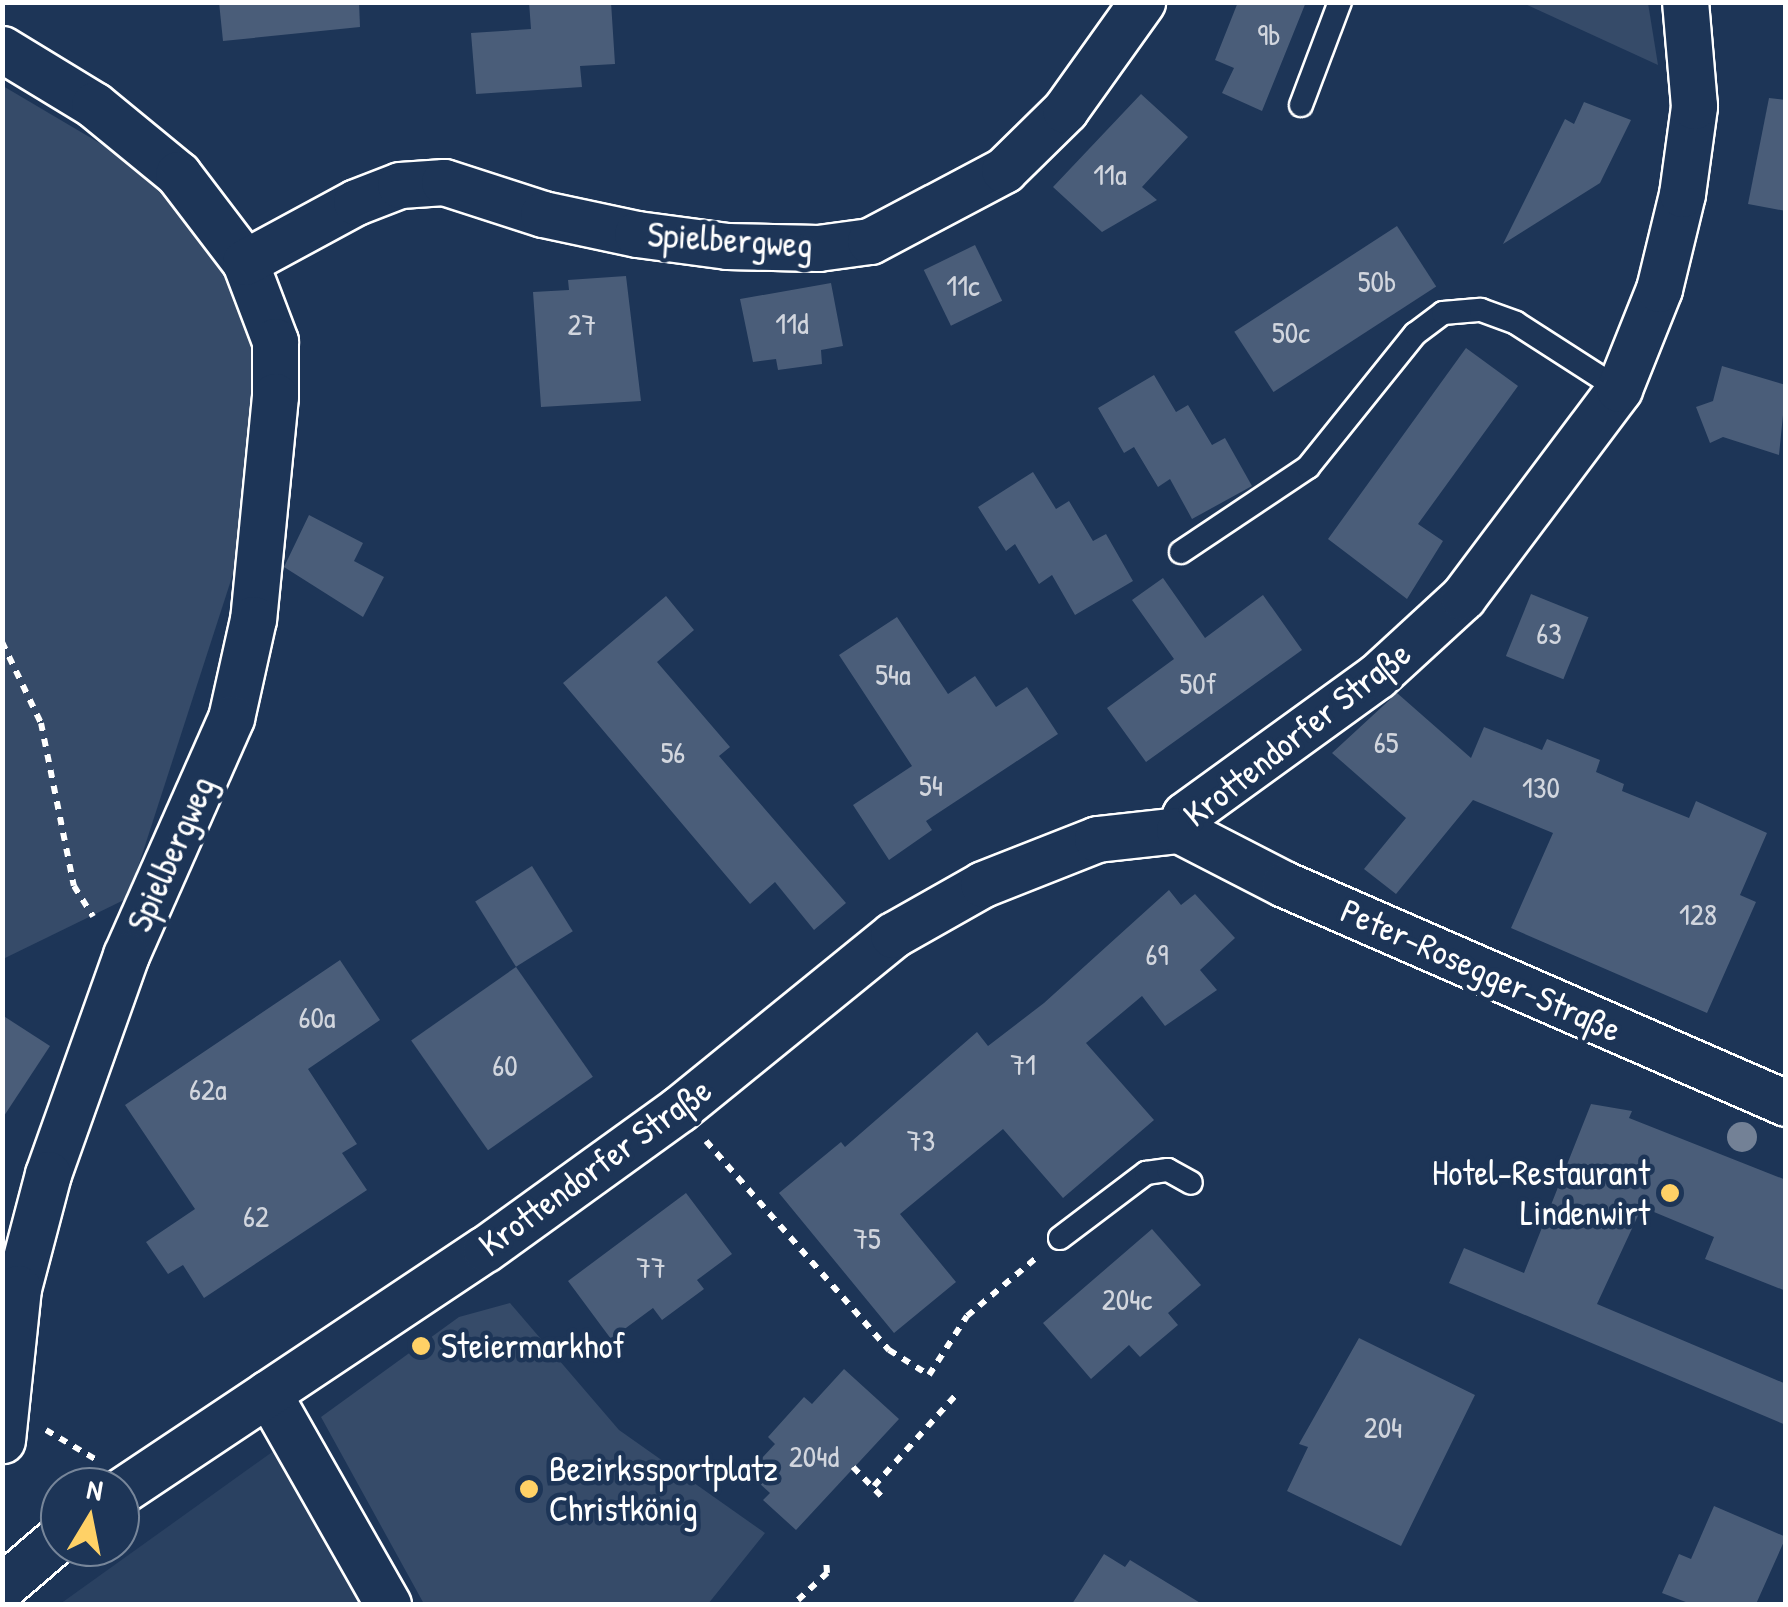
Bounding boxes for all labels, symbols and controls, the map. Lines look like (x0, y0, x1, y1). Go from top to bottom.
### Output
house number: 9b (1257, 16, 1281, 52)
house number: 11a (1093, 156, 1127, 192)
street label: Spielbergweg (646, 213, 814, 267)
house number: 50b (1358, 263, 1396, 299)
house number: 11c (946, 267, 980, 303)
house number: 11d (775, 305, 809, 341)
house number: 27 (568, 306, 596, 342)
house number: 50c (1272, 314, 1310, 350)
house number: 63 (1536, 615, 1562, 651)
street label: Krottendorfer Straße (1175, 632, 1419, 836)
house number: 54a (875, 656, 911, 692)
house number: 50f (1180, 665, 1216, 701)
house number: 65 (1374, 724, 1398, 760)
house number: 56 (661, 734, 685, 770)
house number: 54 (919, 767, 943, 803)
house number: 130 (1522, 769, 1560, 805)
street label: Spielbergweg (118, 770, 224, 938)
street label: Peter-Rosegger-Straße (1334, 889, 1628, 1051)
house number: 128 (1679, 896, 1717, 932)
house number: 69 (1146, 936, 1168, 972)
house number: 60a (298, 999, 336, 1035)
house number: 71 (1010, 1046, 1036, 1082)
house number: 60 (492, 1047, 518, 1083)
street label: Krottendorfer Straße (471, 1069, 719, 1265)
house number: 62a (189, 1071, 227, 1107)
house number: 73 (907, 1122, 935, 1158)
place label: Hotel-Restaurant Lindenwirt (1432, 1152, 1650, 1234)
marker: Hotel-Restaurant Lindenwirt (1659, 1182, 1681, 1204)
house number: 62 (243, 1198, 269, 1234)
house number: 75 (853, 1220, 881, 1256)
house number: 77 (636, 1249, 666, 1285)
house number: 204c (1102, 1281, 1152, 1317)
place label: Steiermarkhof (441, 1325, 625, 1367)
marker: Steiermarkhof (410, 1335, 432, 1357)
house number: 204 (1364, 1409, 1402, 1445)
house number: 204d (789, 1438, 839, 1474)
place label: Bezirkssportplatz Christkönig (549, 1448, 778, 1530)
north arrow (40, 1467, 140, 1567)
text: N (84, 1469, 106, 1509)
marker: Bezirkssportplatz Christkönig (518, 1478, 540, 1500)

